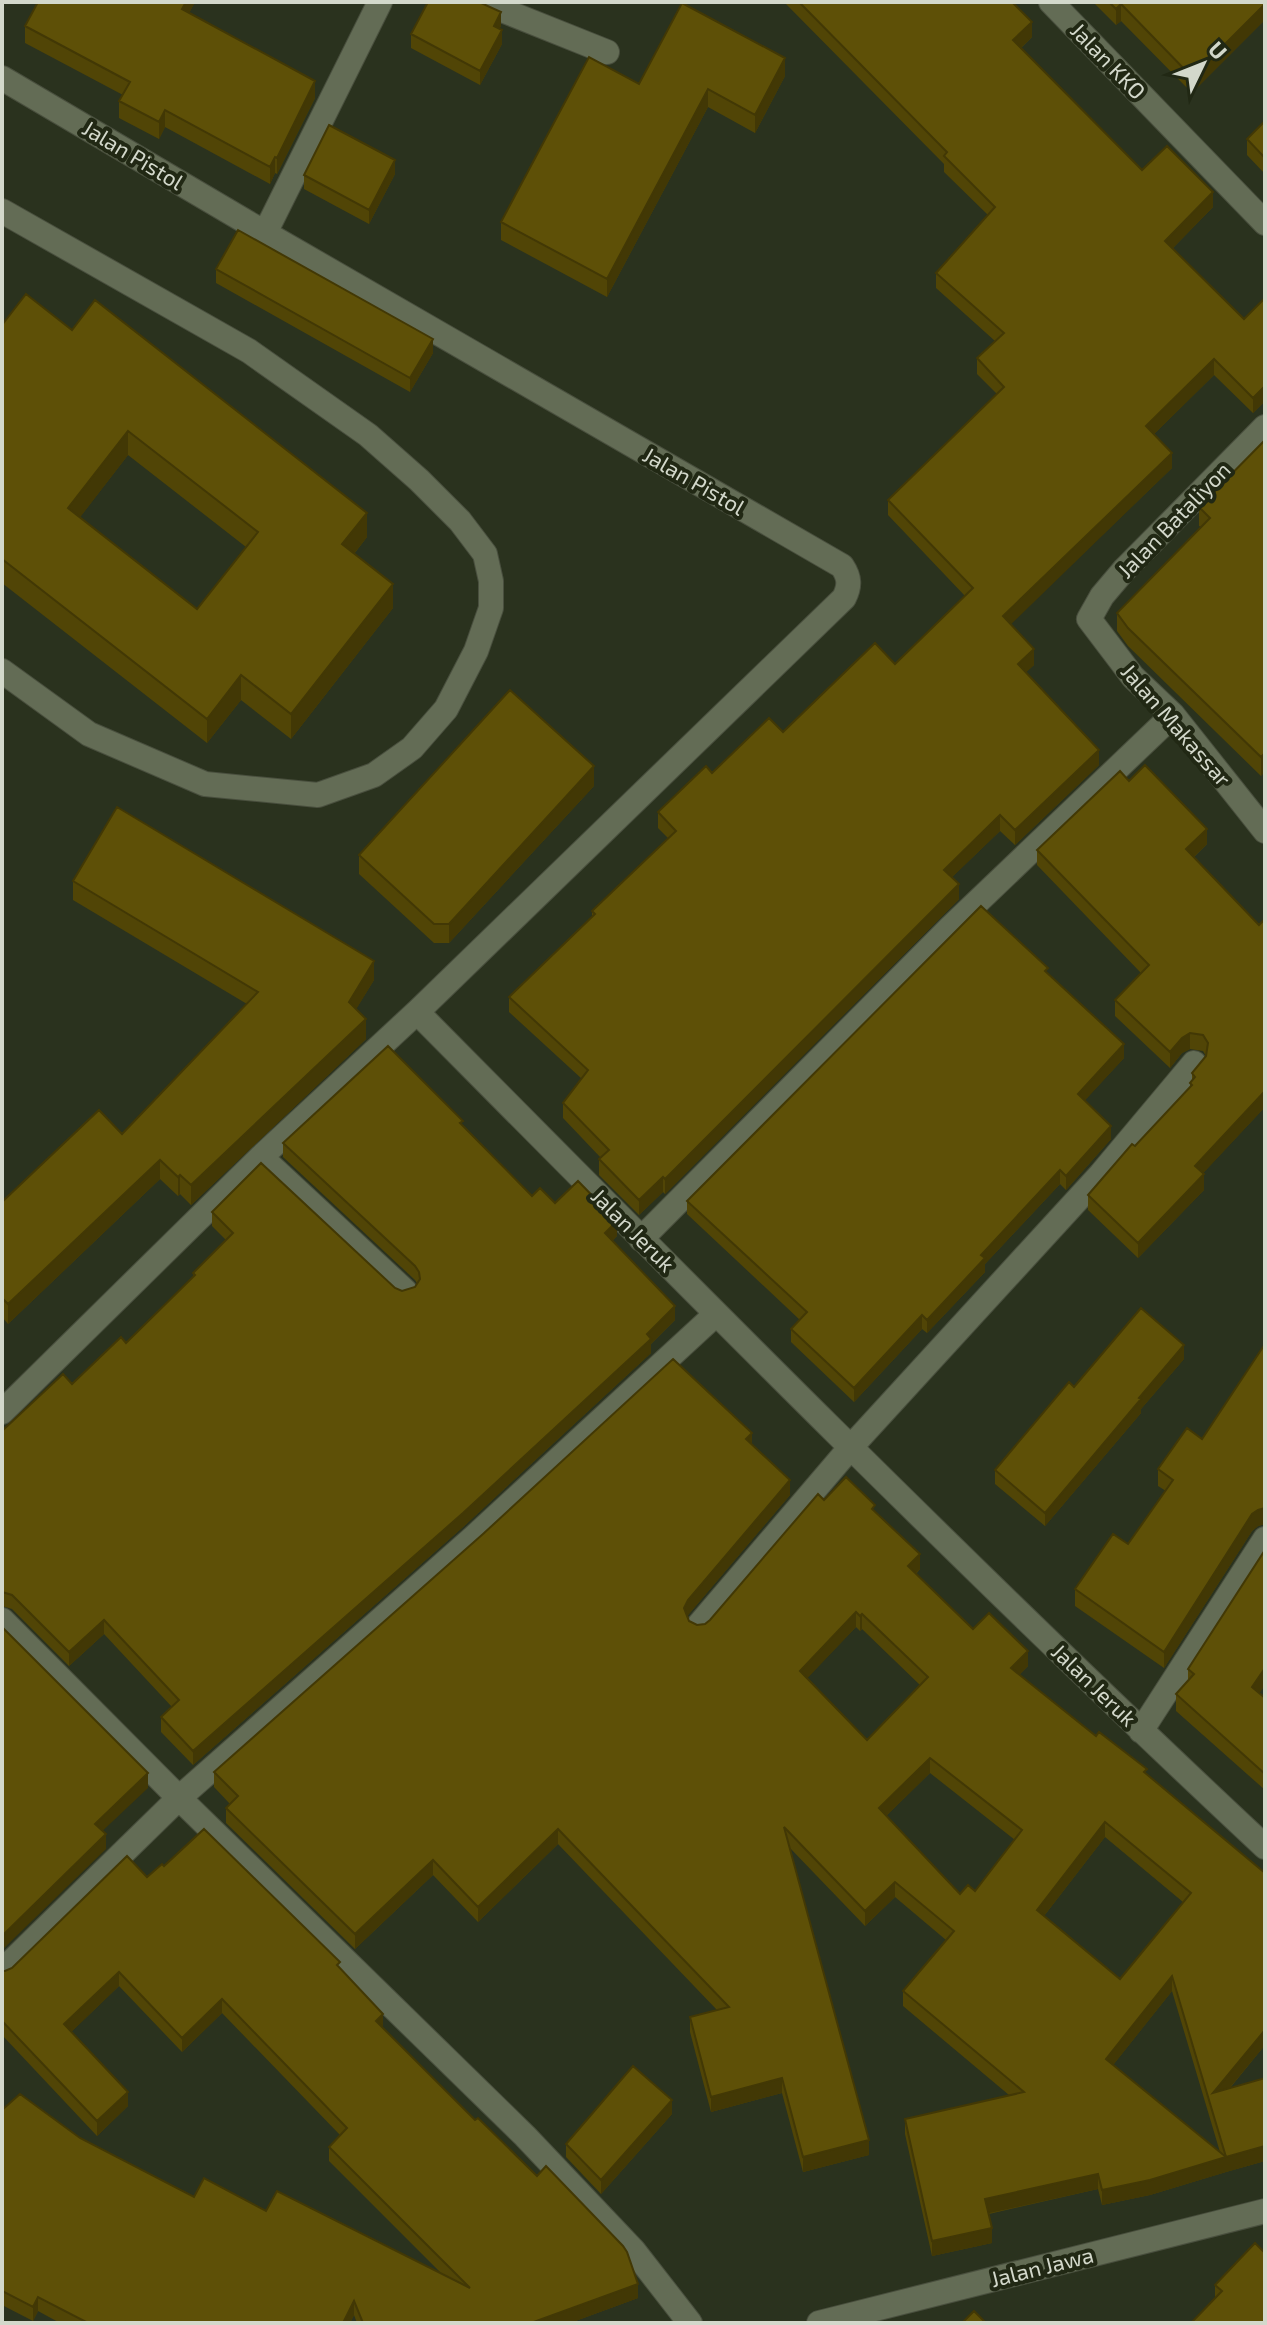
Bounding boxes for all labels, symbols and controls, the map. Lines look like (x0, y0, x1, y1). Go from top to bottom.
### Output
street label: Jalan KKO (1066, 17, 1151, 104)
north arrow (1163, 24, 1243, 104)
text: U (1204, 35, 1233, 64)
street label: Jalan Pistol (78, 114, 189, 195)
street label: Jalan Pistol (639, 441, 750, 520)
street label: Jalan Bataliyon (1112, 456, 1235, 583)
street label: Jalan Makassar (1117, 658, 1237, 791)
street label: Jalan Jeruk (587, 1182, 681, 1276)
street label: Jalan Jeruk (1047, 1638, 1142, 1731)
street label: Jalan Jawa (988, 2241, 1096, 2291)

